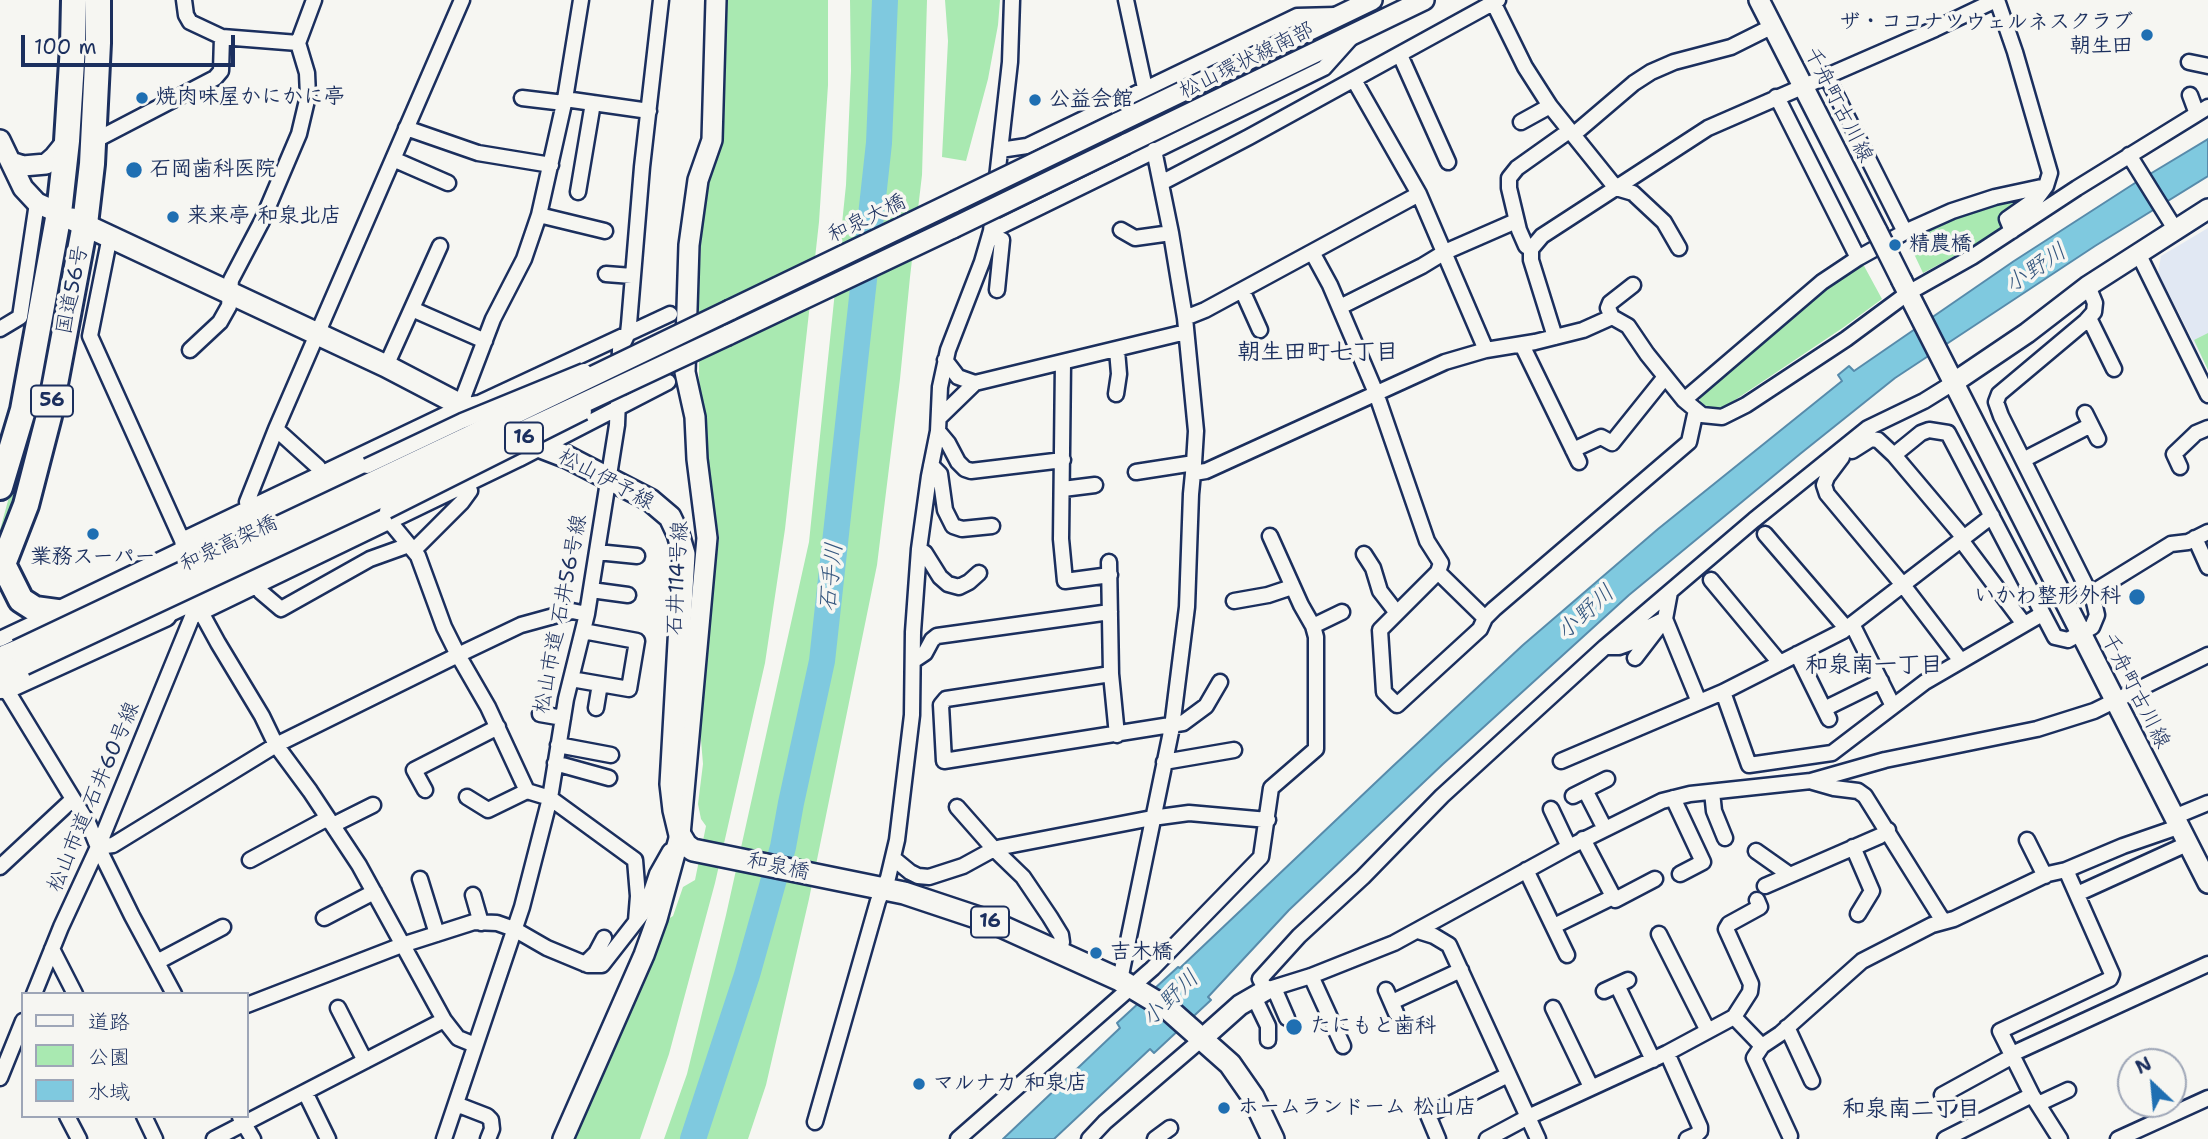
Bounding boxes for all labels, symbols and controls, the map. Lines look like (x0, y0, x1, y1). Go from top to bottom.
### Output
place label: ザ・ココナツウェルネスクラブ 朝生田 (1839, 10, 2133, 60)
street label: 松山環状線南部 (1175, 17, 1319, 105)
scale bar (24, 21, 238, 65)
marker: ザ・ココナツウェルネスクラブ 朝生田 (2139, 27, 2155, 43)
text: 100 m (34, 33, 97, 61)
street label: 千舟町古川線 (1798, 43, 1878, 167)
place label: 焼肉味屋かにかに亭 (156, 85, 345, 111)
place label: 公益会館 (1049, 87, 1133, 113)
marker: 焼肉味屋かにかに亭 (134, 90, 150, 106)
marker: 公益会館 (1027, 92, 1043, 108)
place label: 石岡歯科医院 (150, 157, 276, 183)
marker: 石岡歯科医院 (124, 160, 144, 180)
street label: 和泉大橋 (824, 189, 910, 249)
place label: 来来亭 和泉北店 (187, 204, 341, 230)
marker: 来来亭 和泉北店 (165, 209, 181, 225)
place label: 精農橋 (1909, 232, 1972, 258)
marker: 精農橋 (1887, 237, 1903, 253)
water label: 小野川 (2000, 238, 2072, 300)
street label: 国道56号 (52, 243, 94, 337)
district label: 朝生田町七丁目 (1238, 339, 1398, 367)
road number: 56 (31, 386, 73, 416)
road number: 16 (505, 422, 543, 453)
street label: 松山伊予線 (554, 444, 658, 516)
street label: 和泉高架橋 (176, 510, 282, 578)
street label: 松山市道 石井56号線 (529, 512, 593, 716)
street label: 石井114号線 (662, 520, 694, 636)
marker: 業務スーパー (85, 526, 101, 542)
water label: 石手川 (815, 541, 849, 613)
place label: 業務スーパー (30, 545, 156, 571)
water label: 小野川 (1551, 580, 1621, 646)
place label: いかわ整形外科 (1974, 584, 2121, 610)
marker: いかわ整形外科 (2127, 587, 2147, 607)
street label: 千舟町古川線 (2095, 629, 2175, 753)
district label: 和泉南一丁目 (1805, 652, 1943, 680)
street label: 松山市道 石井60号線 (43, 698, 145, 896)
street label: 和泉橋 (745, 848, 811, 886)
road number: 16 (971, 906, 1009, 938)
place label: 吉木橋 (1110, 940, 1173, 966)
marker: 吉木橋 (1088, 945, 1104, 961)
water label: 小野川 (1137, 965, 1205, 1033)
legend (21, 992, 248, 1118)
text: 道路 (88, 1008, 130, 1036)
place label: たにもと歯科 (1310, 1014, 1436, 1040)
marker: たにもと歯科 (1284, 1017, 1304, 1037)
text: 公園 (88, 1043, 130, 1071)
north arrow (2117, 1048, 2187, 1118)
text: N (2131, 1051, 2156, 1080)
place label: マルナカ 和泉店 (933, 1071, 1087, 1097)
marker: マルナカ 和泉店 (911, 1076, 927, 1092)
text: 水域 (88, 1078, 130, 1106)
place label: ホームランドーム 松山店 (1238, 1095, 1476, 1121)
district label: 和泉南二丁目 (1842, 1096, 1980, 1124)
marker: ホームランドーム 松山店 (1216, 1100, 1232, 1116)

